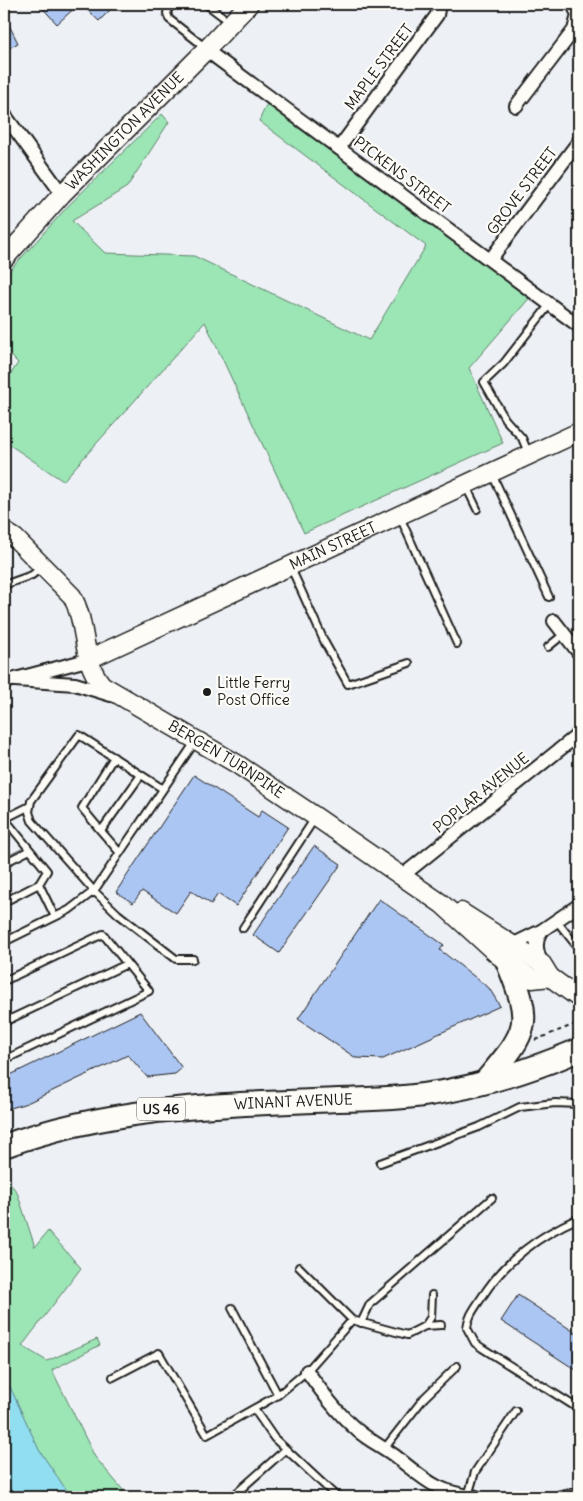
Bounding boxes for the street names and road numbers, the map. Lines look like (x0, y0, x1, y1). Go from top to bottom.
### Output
street label: MAPLE STREET (340, 20, 417, 113)
street label: WASHINGTON AVENUE (61, 68, 188, 194)
street label: PICKENS STREET (350, 132, 455, 217)
street label: GROVE STREET (483, 143, 561, 238)
street label: MAIN STREET (286, 517, 379, 574)
street label: BERGEN TURNPIKE (165, 716, 288, 802)
street label: POPLAR AVENUE (429, 748, 532, 837)
street label: WINANT AVENUE (233, 1090, 353, 1113)
road number: US 46 (137, 1098, 185, 1120)

